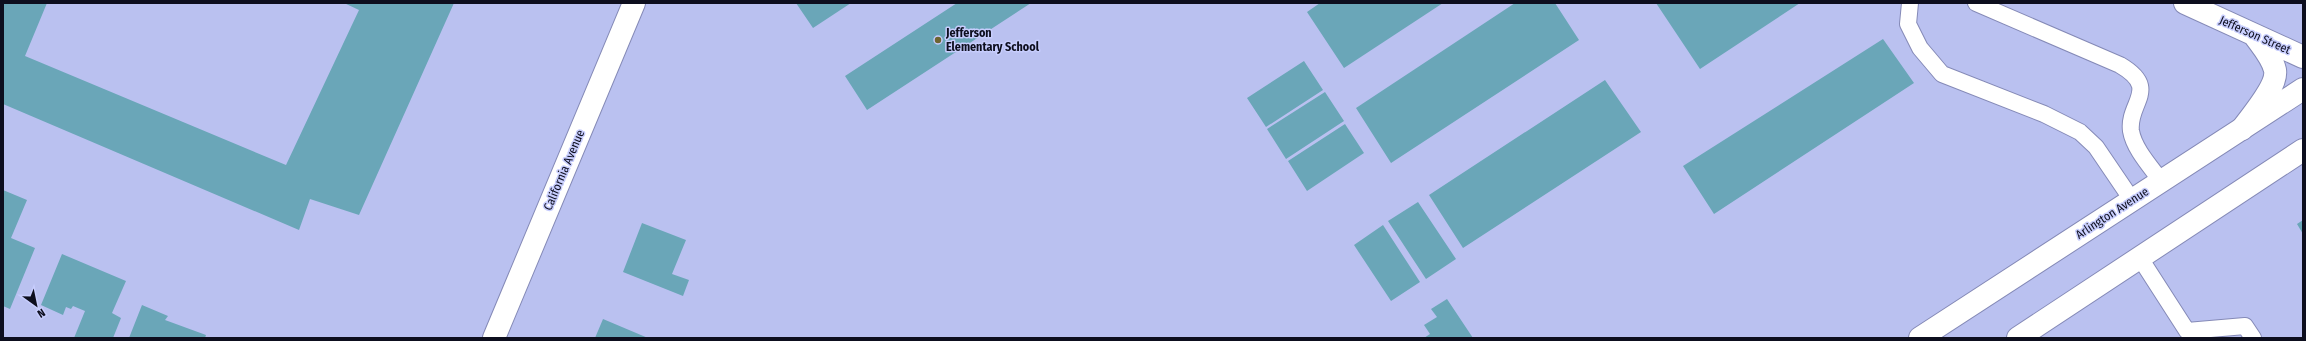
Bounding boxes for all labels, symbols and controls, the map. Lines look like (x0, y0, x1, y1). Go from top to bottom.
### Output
street label: Jefferson Street (2217, 13, 2293, 57)
place label: Jefferson Elementary School (945, 26, 1040, 54)
marker: Jefferson Elementary School (933, 35, 943, 45)
street label: California Avenue (541, 128, 587, 212)
street label: Arlington Avenue (2073, 184, 2151, 242)
north arrow (16, 285, 56, 325)
text: N (35, 306, 47, 320)

